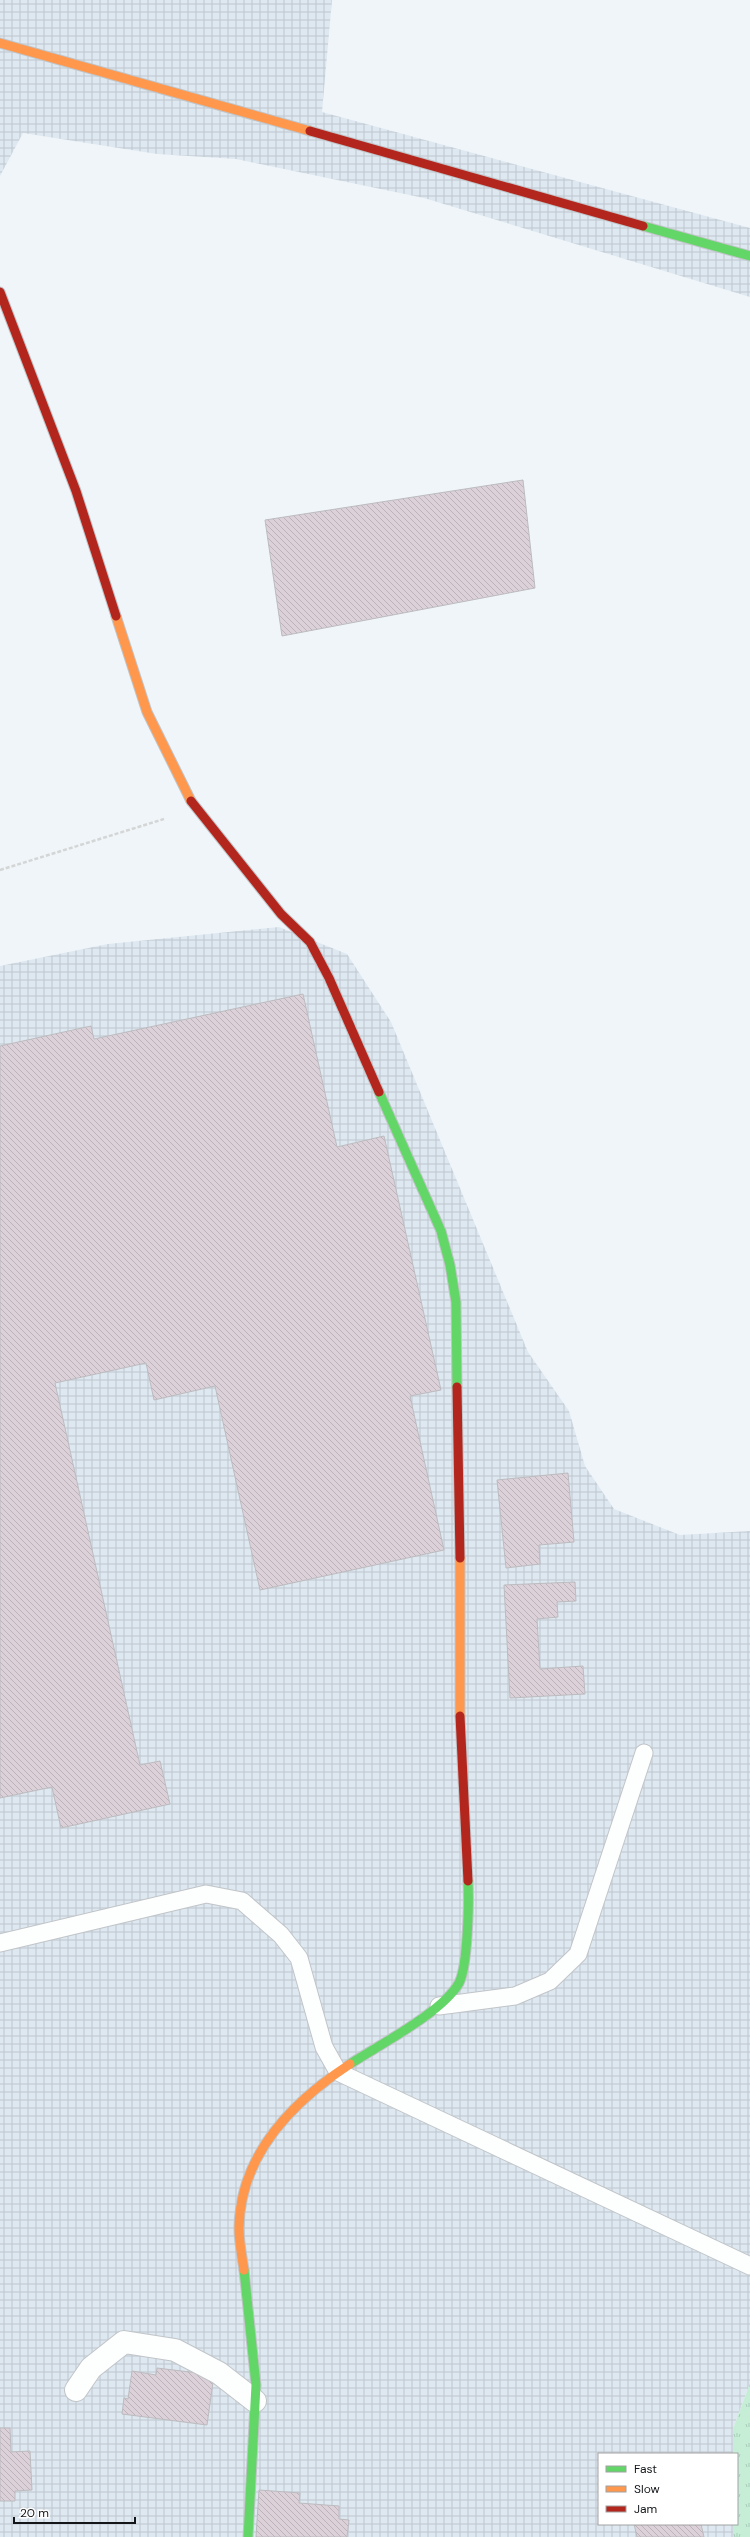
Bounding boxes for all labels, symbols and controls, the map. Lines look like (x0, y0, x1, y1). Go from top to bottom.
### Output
legend (598, 2453, 738, 2525)
text: Fast (634, 2461, 657, 2477)
text: Slow (634, 2481, 660, 2497)
scale bar (14, 2499, 135, 2525)
text: Jam (634, 2501, 657, 2517)
text: 20 m (20, 2505, 49, 2521)

